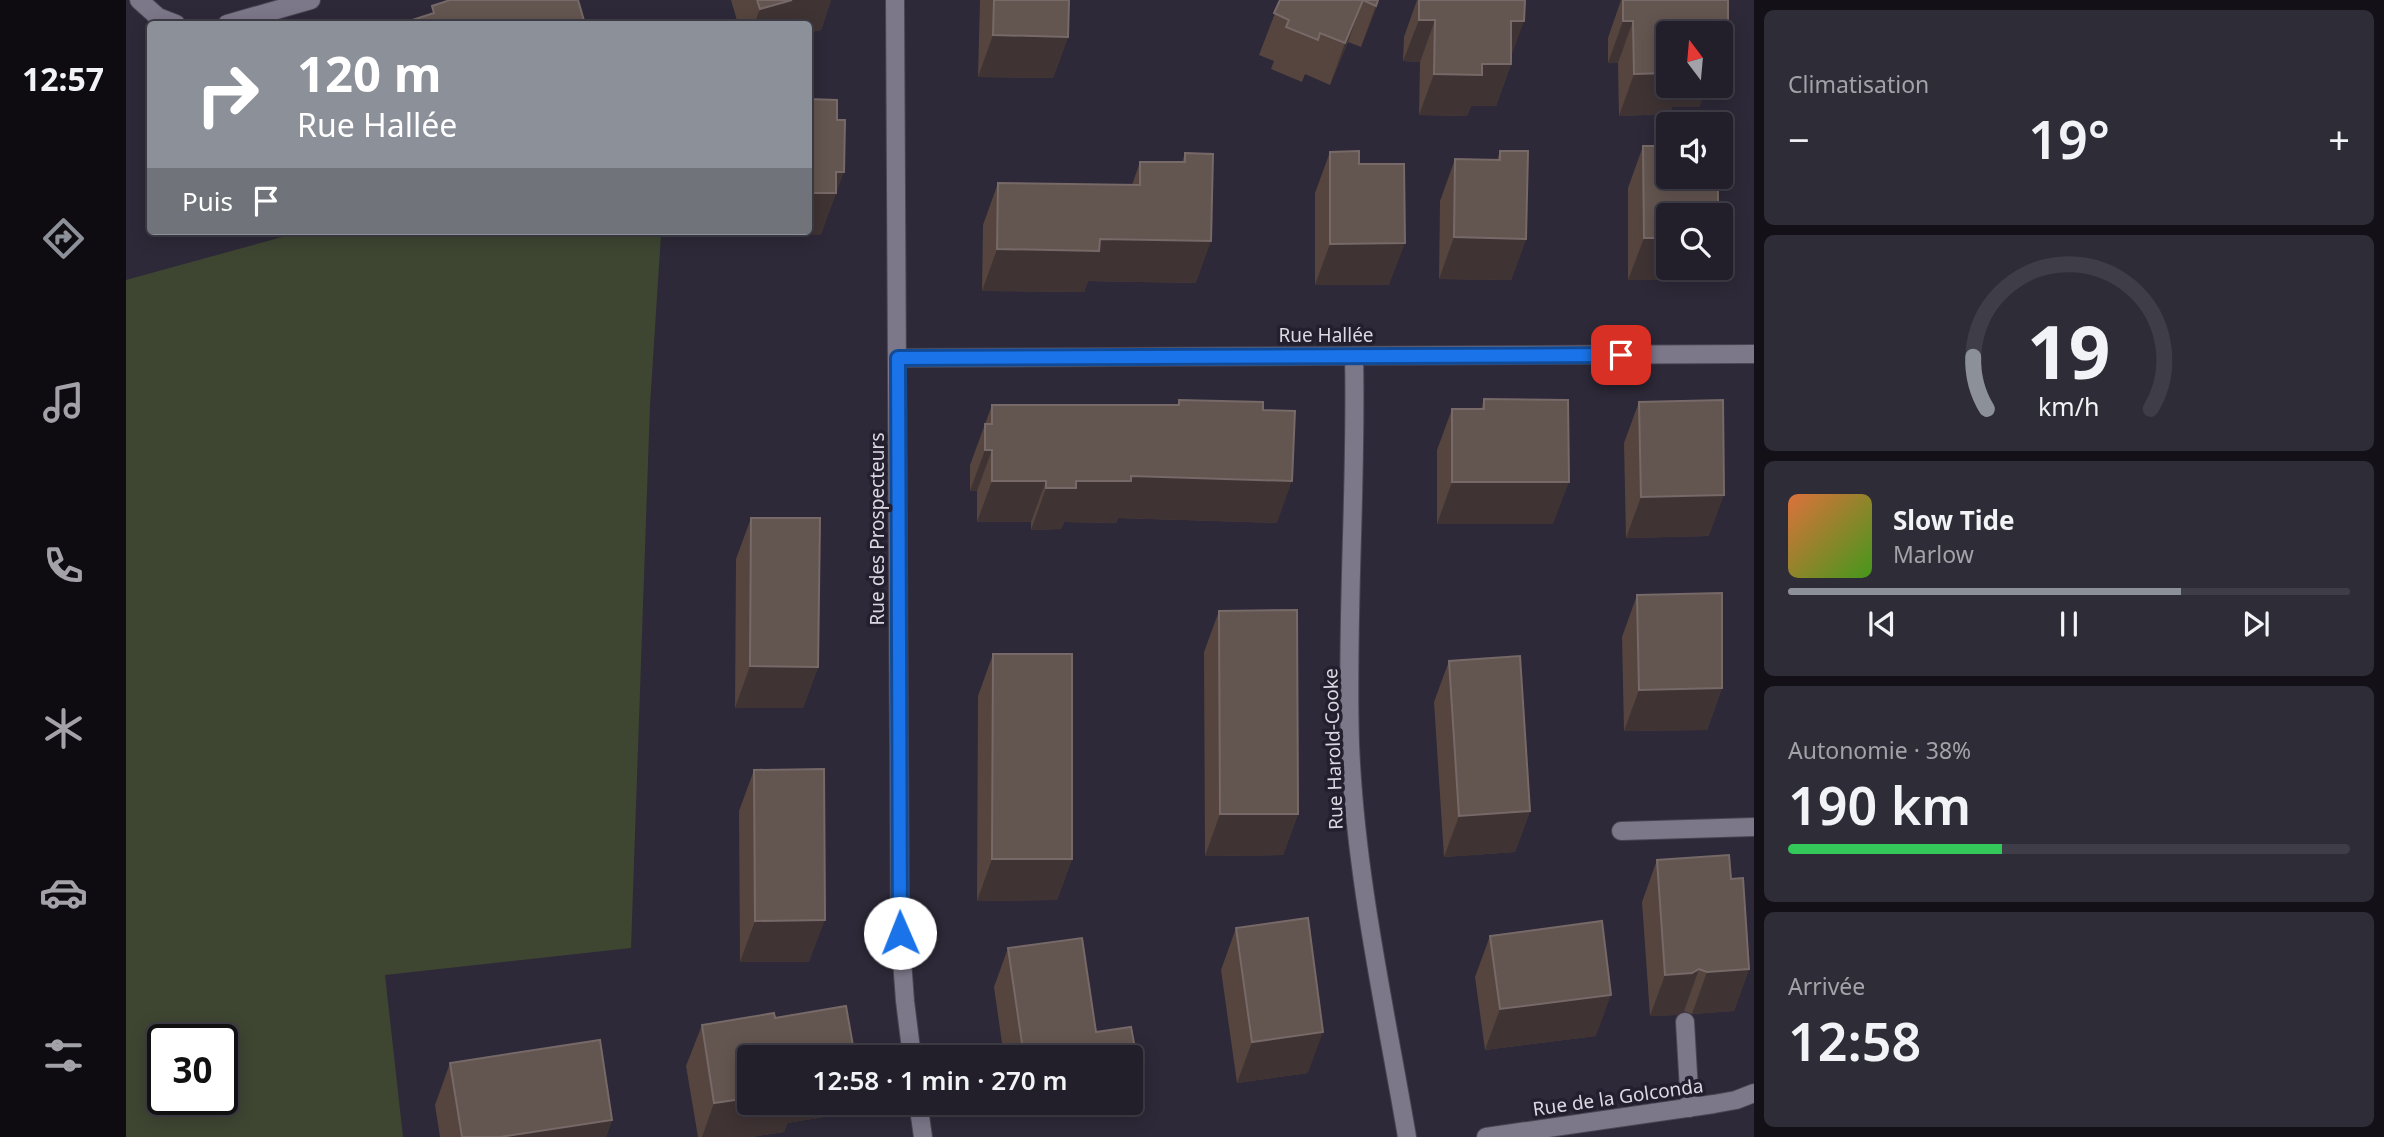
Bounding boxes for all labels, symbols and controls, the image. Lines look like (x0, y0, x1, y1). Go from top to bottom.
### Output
north arrow (1656, 21, 1732, 98)
map controls (1656, 21, 1733, 280)
text: 120 m (297, 40, 442, 106)
icon: right (182, 49, 273, 140)
text: 12:57 (22, 57, 104, 100)
text: Climatisation (1788, 68, 1929, 100)
text: Rue Hallée (297, 103, 457, 146)
text: 19° (2028, 103, 2110, 174)
button: sound (1656, 112, 1733, 189)
text: − (1788, 113, 1810, 165)
text: + (2328, 113, 2350, 165)
icon: arrive (247, 182, 285, 220)
text: Puis (182, 183, 233, 219)
button: search (1656, 203, 1733, 280)
icon: directions (39, 214, 88, 263)
text: 19 (2027, 302, 2111, 401)
street label: Rue Hallée (1278, 322, 1374, 348)
pin (1591, 325, 1651, 385)
icon: arrive (1602, 336, 1640, 374)
icon: music (39, 378, 88, 427)
text: km/h (2038, 389, 2100, 423)
street label: Rue des Prospecteurs (864, 432, 890, 626)
text: Slow Tide (1893, 502, 2015, 538)
text: Marlow (1893, 538, 1974, 570)
icon: phone (39, 541, 88, 590)
icon: previous (1863, 605, 1901, 643)
icon: pause (2050, 605, 2088, 643)
icon: next (2237, 605, 2275, 643)
street label: Rue Harold-Cooke (1317, 668, 1349, 830)
icon: climate (39, 704, 88, 753)
text: Autonomie · 38% (1788, 734, 1971, 766)
text: 190 km (1788, 769, 1971, 840)
icon: car (39, 868, 88, 917)
position arrow (863, 896, 937, 970)
text: Arrivée (1788, 970, 1865, 1002)
text: 12:58 (1788, 1005, 1921, 1076)
speed limit sign: 30 (147, 1024, 238, 1115)
icon: filters (39, 1031, 88, 1080)
text: 12:58 · 1 min · 270 m (813, 1062, 1067, 1098)
street label: Rue de la Golconda (1531, 1072, 1705, 1122)

